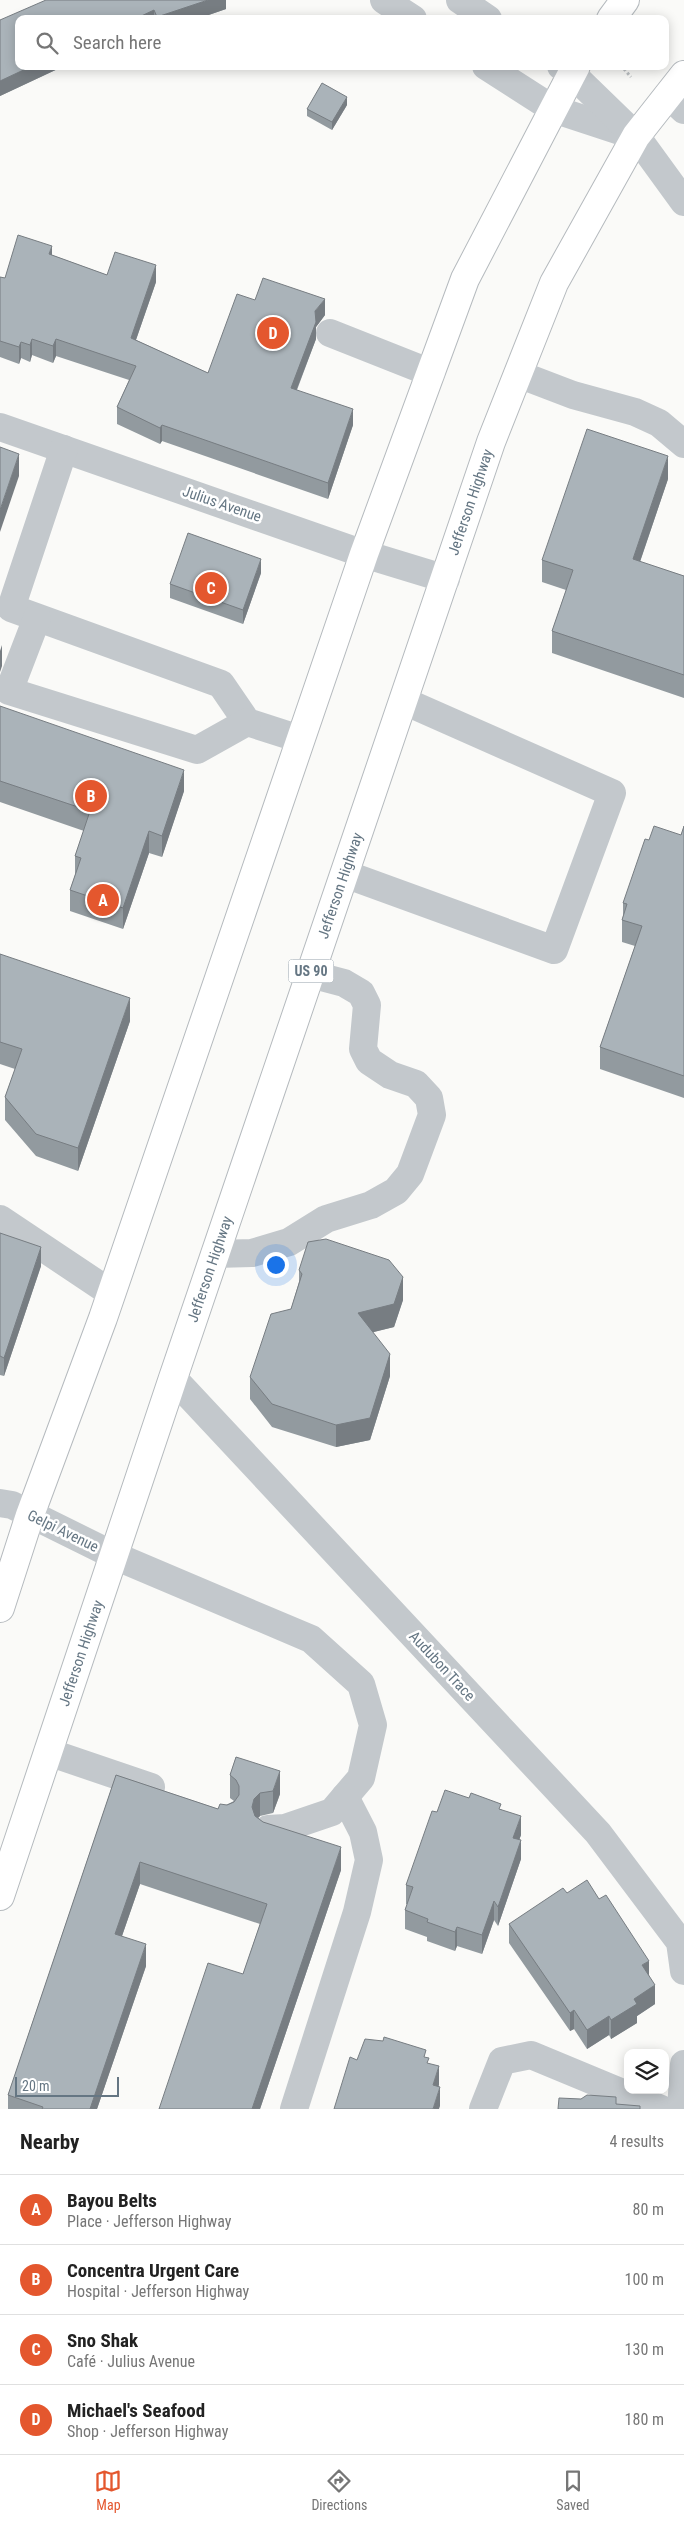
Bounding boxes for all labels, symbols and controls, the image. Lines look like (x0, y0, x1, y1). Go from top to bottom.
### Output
search box (15, 15, 669, 70)
icon: search (33, 29, 61, 57)
text: Search here (73, 31, 161, 54)
pin: D (257, 314, 289, 352)
street label: Jefferson Highway (444, 447, 497, 558)
street label: Julius Avenue (180, 482, 264, 526)
pin: C (195, 569, 227, 607)
pin: B (75, 777, 107, 815)
street label: Jefferson Highway (314, 830, 367, 941)
pin: A (87, 881, 119, 919)
road number: US 90 (288, 959, 334, 982)
street label: Jefferson Highway (184, 1214, 236, 1325)
your location (263, 1252, 289, 1278)
street label: Gelpi Avenue (25, 1506, 101, 1556)
street label: Jefferson Highway (55, 1598, 107, 1709)
street label: Audubon Trace (405, 1627, 479, 1705)
map controls (624, 2049, 669, 2094)
button: layers (624, 2049, 669, 2094)
scale bar (15, 2074, 119, 2097)
text: 20 m (22, 2078, 50, 2094)
text: Nearby (20, 2130, 79, 2154)
text: 4 results (609, 2132, 664, 2151)
text: Bayou Belts (67, 2189, 157, 2212)
text: A (31, 2200, 41, 2219)
text: 80 m (632, 2200, 664, 2219)
text: Place · Jefferson Highway (67, 2212, 231, 2231)
text: Concentra Urgent Care (67, 2259, 239, 2282)
text: B (32, 2270, 40, 2289)
text: 100 m (625, 2270, 664, 2289)
text: Hospital · Jefferson Highway (67, 2282, 249, 2301)
text: Sno Shak (67, 2329, 138, 2352)
text: C (31, 2340, 41, 2359)
text: 130 m (625, 2340, 664, 2359)
text: Café · Julius Avenue (67, 2352, 195, 2371)
text: Michael's Seafood (67, 2399, 205, 2422)
text: D (31, 2410, 41, 2429)
text: 180 m (625, 2410, 664, 2429)
text: Shop · Jefferson Highway (67, 2422, 228, 2441)
tab: Map (94, 2467, 122, 2513)
tab: Directions (311, 2467, 367, 2513)
tab: Saved (556, 2467, 590, 2513)

